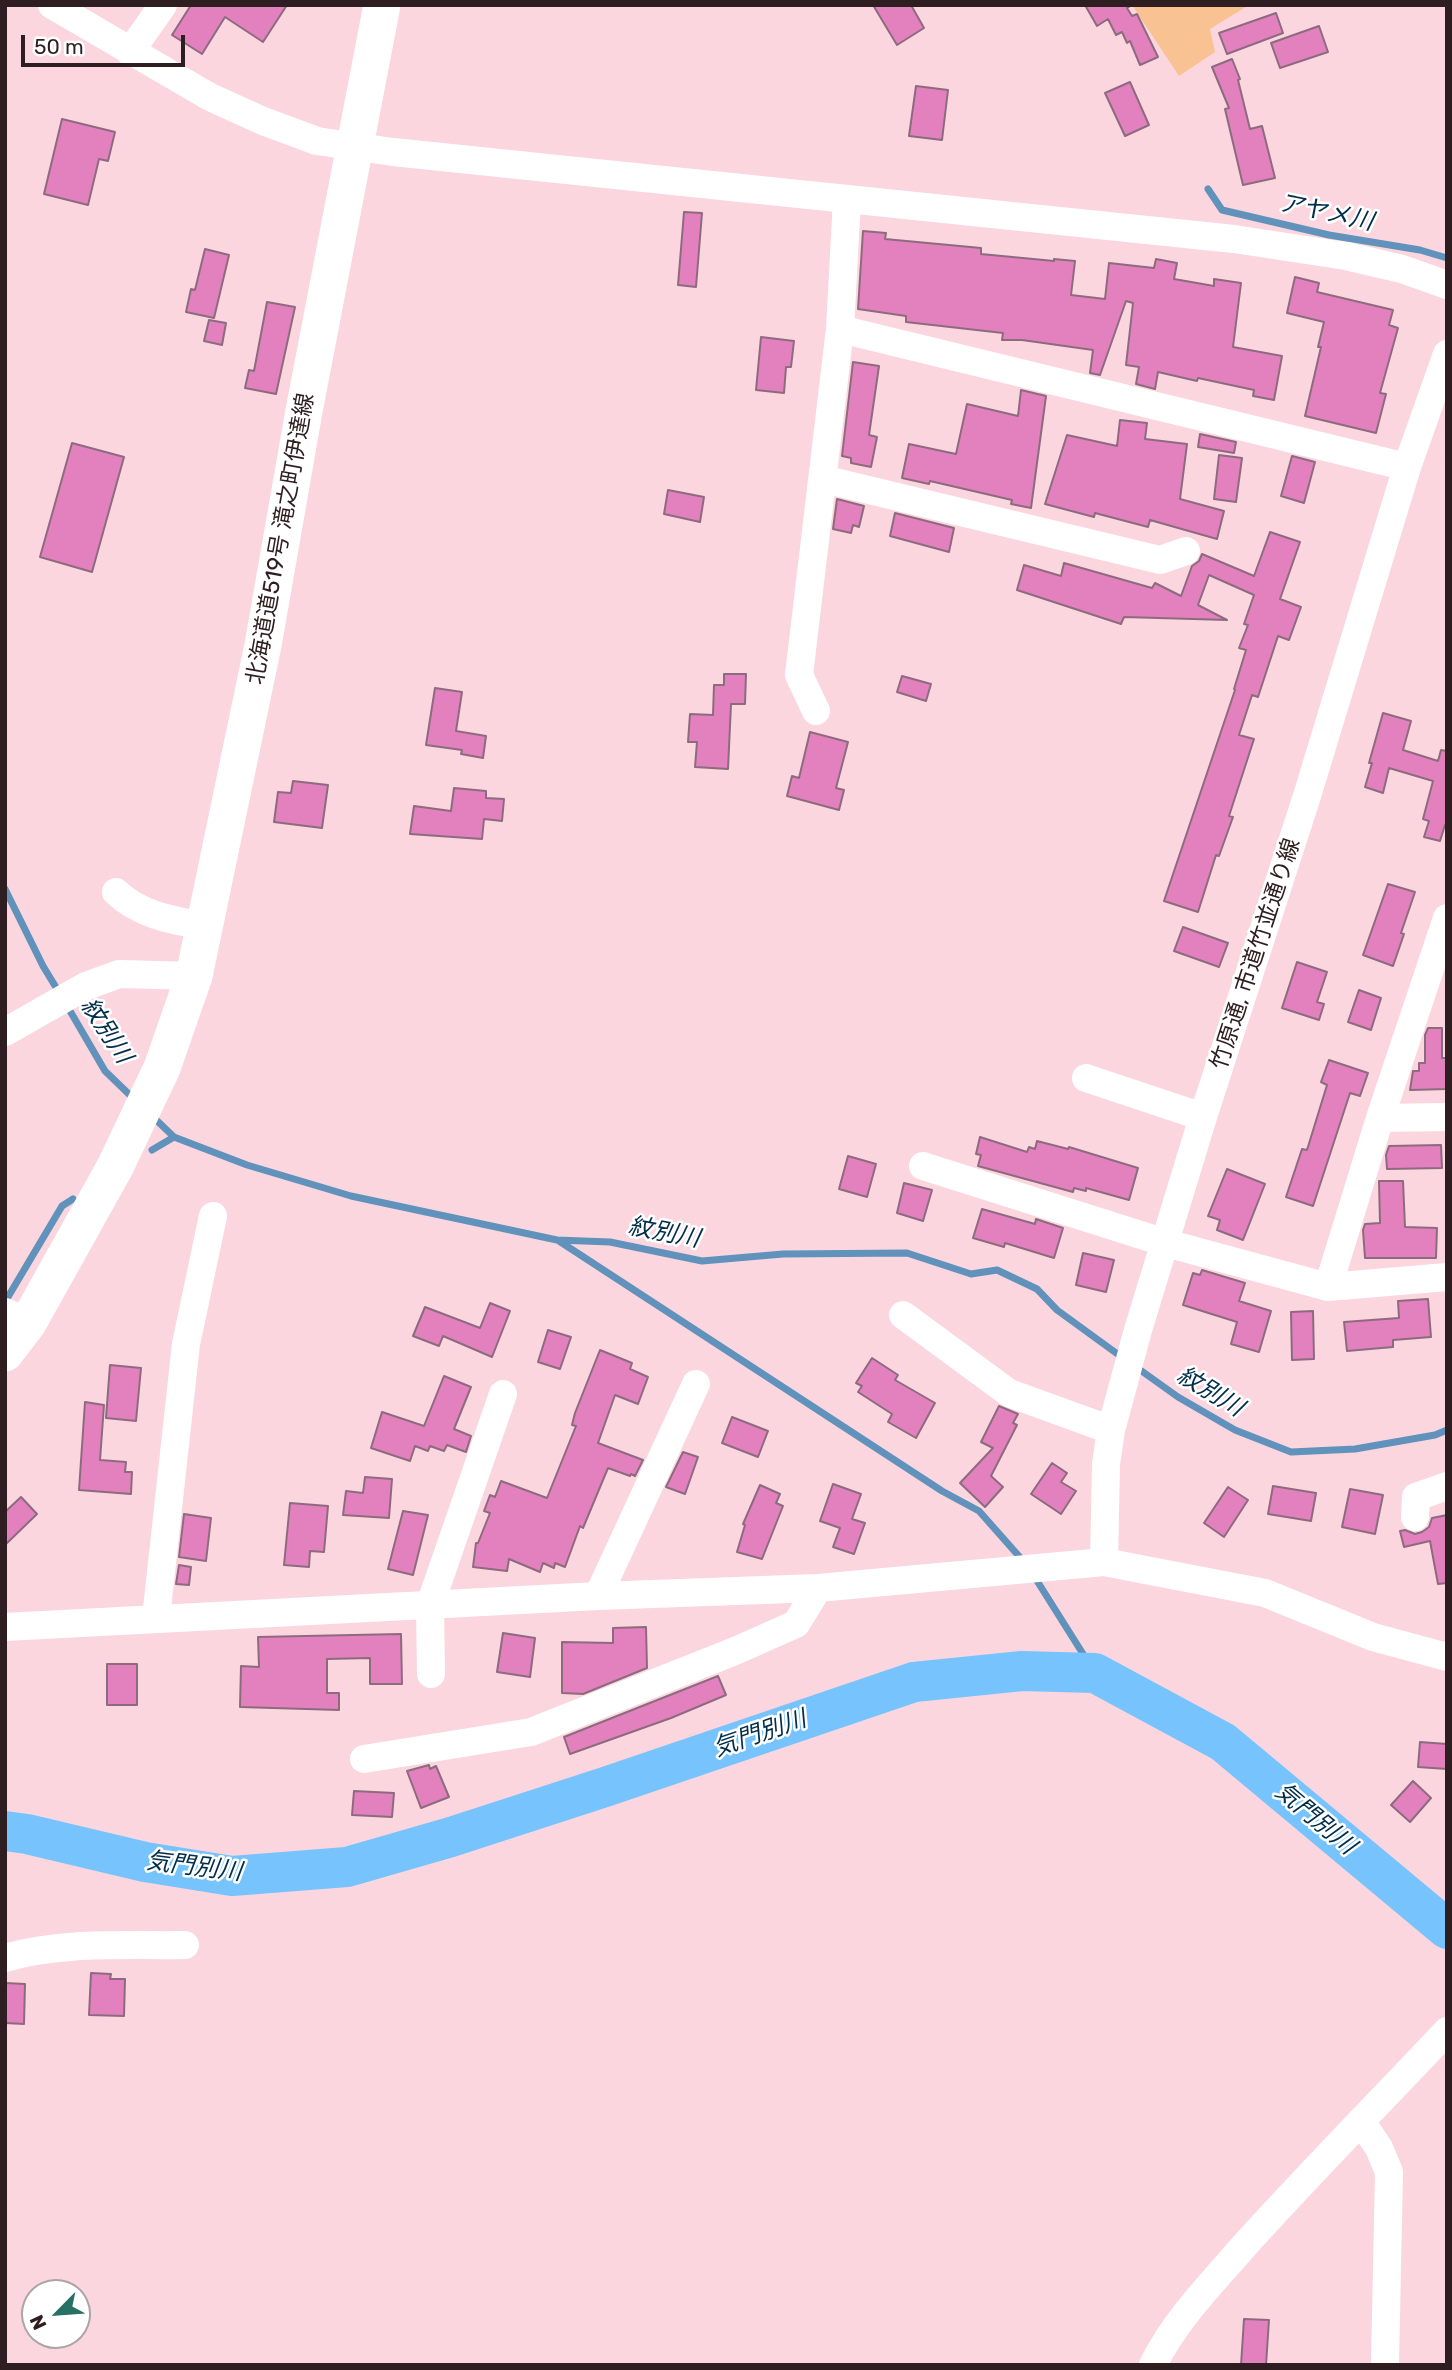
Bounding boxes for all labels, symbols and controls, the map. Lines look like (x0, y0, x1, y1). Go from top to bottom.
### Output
scale bar (24, 21, 189, 65)
text: 50 m (34, 34, 84, 59)
water label: アヤメ川 (1276, 189, 1376, 237)
street label: 北海道道519号 滝之町伊達線 (242, 391, 320, 687)
street label: 竹原通, 市道竹並通り線 (1206, 835, 1306, 1073)
water label: 紋別川 (74, 993, 138, 1069)
water label: 紋別川 (626, 1212, 702, 1254)
water label: 紋別川 (1172, 1361, 1248, 1423)
water label: 気門別川 (710, 1705, 810, 1763)
water label: 気門別川 (1269, 1777, 1361, 1861)
water label: 気門別川 (145, 1847, 243, 1887)
north arrow (21, 2279, 91, 2349)
text: N (25, 2311, 52, 2333)

